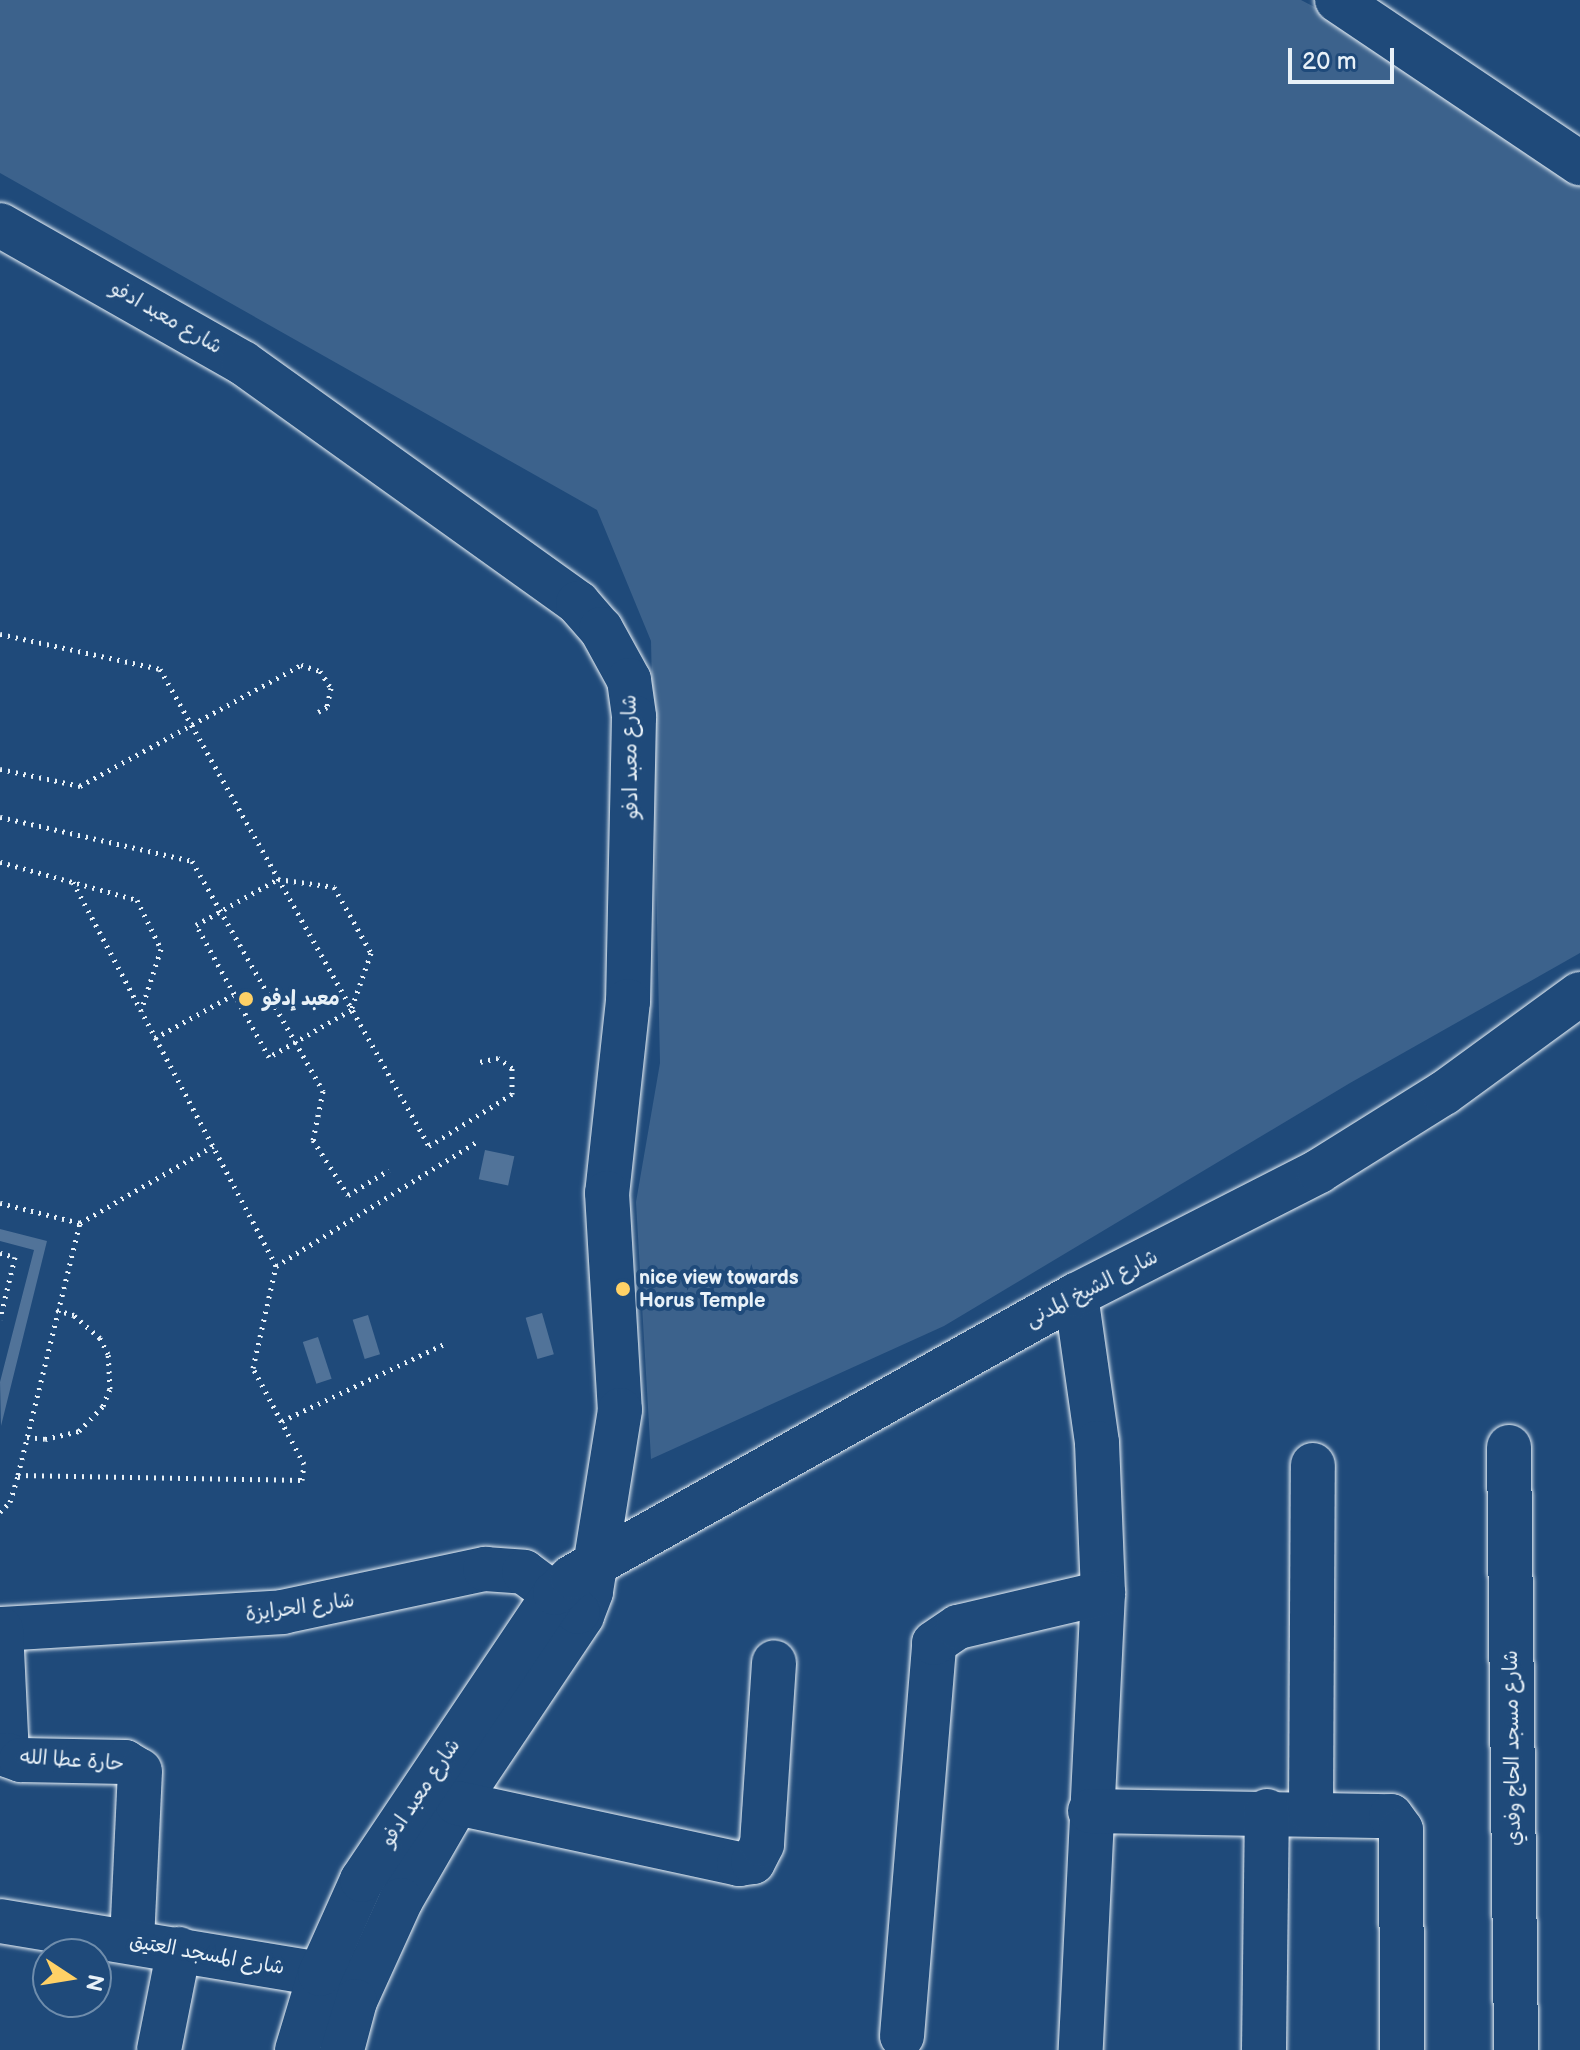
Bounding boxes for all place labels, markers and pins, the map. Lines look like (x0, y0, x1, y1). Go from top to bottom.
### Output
place label: معبد إدفو (262, 987, 340, 1011)
marker: معبد إدفو (237, 990, 255, 1008)
place label: nice view towards Horus Temple (639, 1266, 798, 1313)
marker: nice view towards Horus Temple (614, 1280, 632, 1298)

